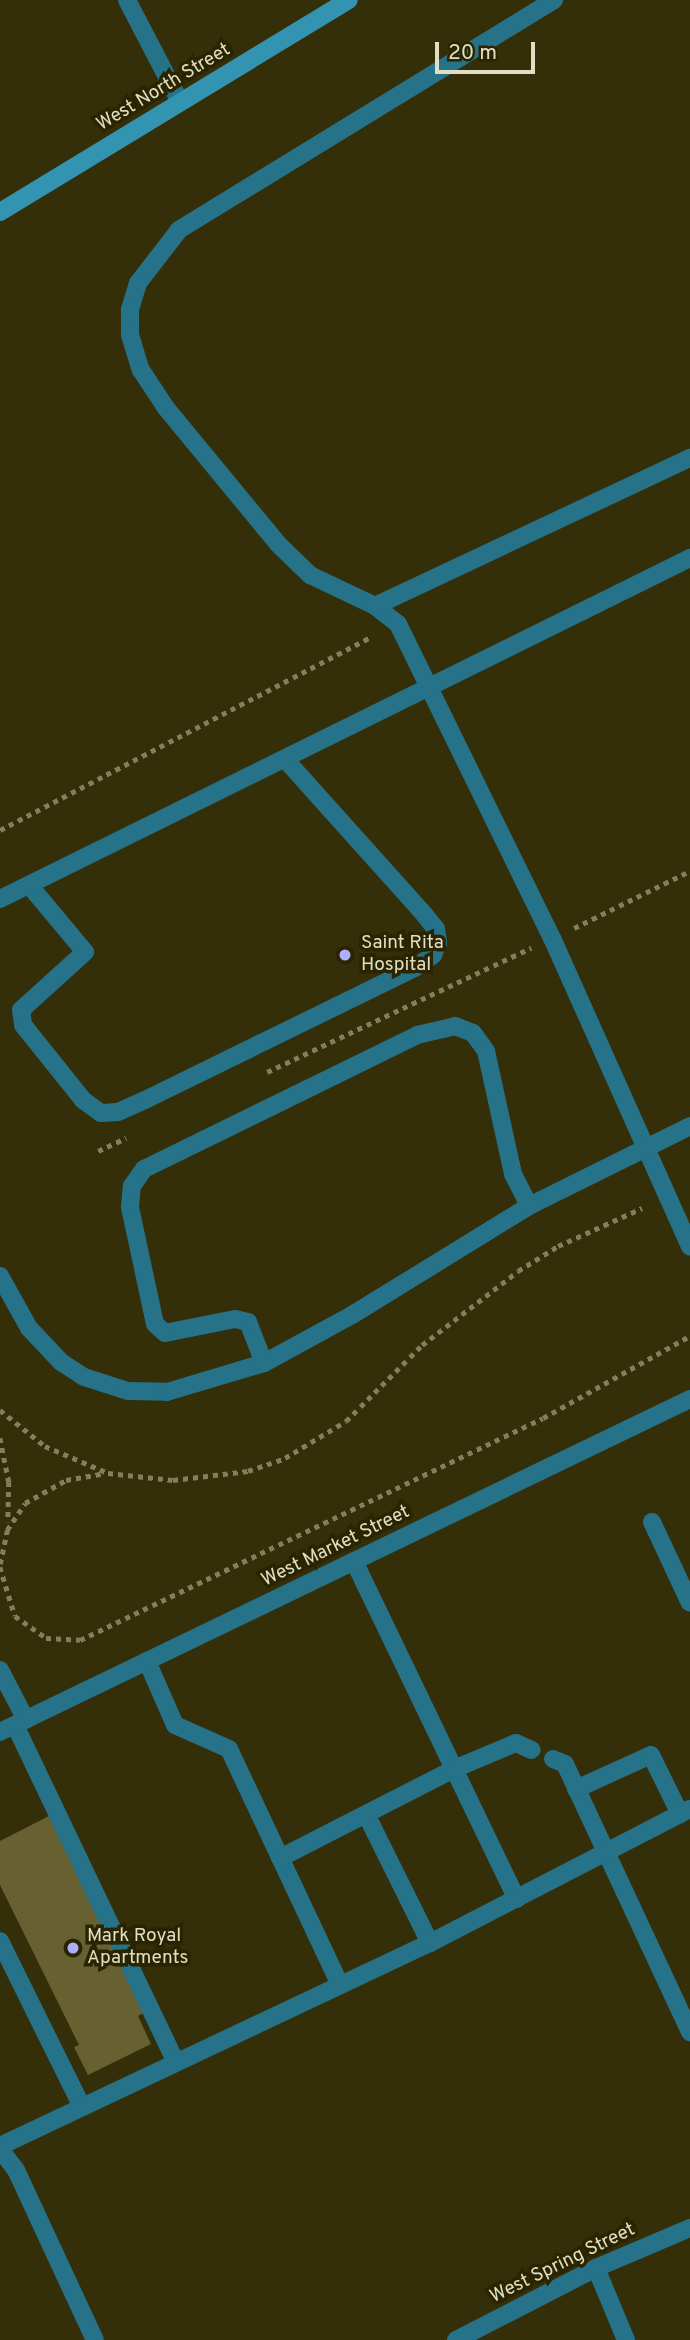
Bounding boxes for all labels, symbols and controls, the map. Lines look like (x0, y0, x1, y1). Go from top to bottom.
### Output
scale bar (438, 28, 538, 72)
street label: West North Street (93, 39, 235, 137)
text: 20 m (448, 40, 497, 67)
place label: Saint Rita Hospital (361, 933, 444, 977)
marker: Saint Rita Hospital (335, 945, 355, 965)
street label: West Market Street (258, 1501, 414, 1593)
place label: Mark Royal Apartments (87, 1926, 188, 1970)
marker: Mark Royal Apartments (65, 1940, 81, 1956)
street label: West Spring Street (487, 2219, 639, 2309)

